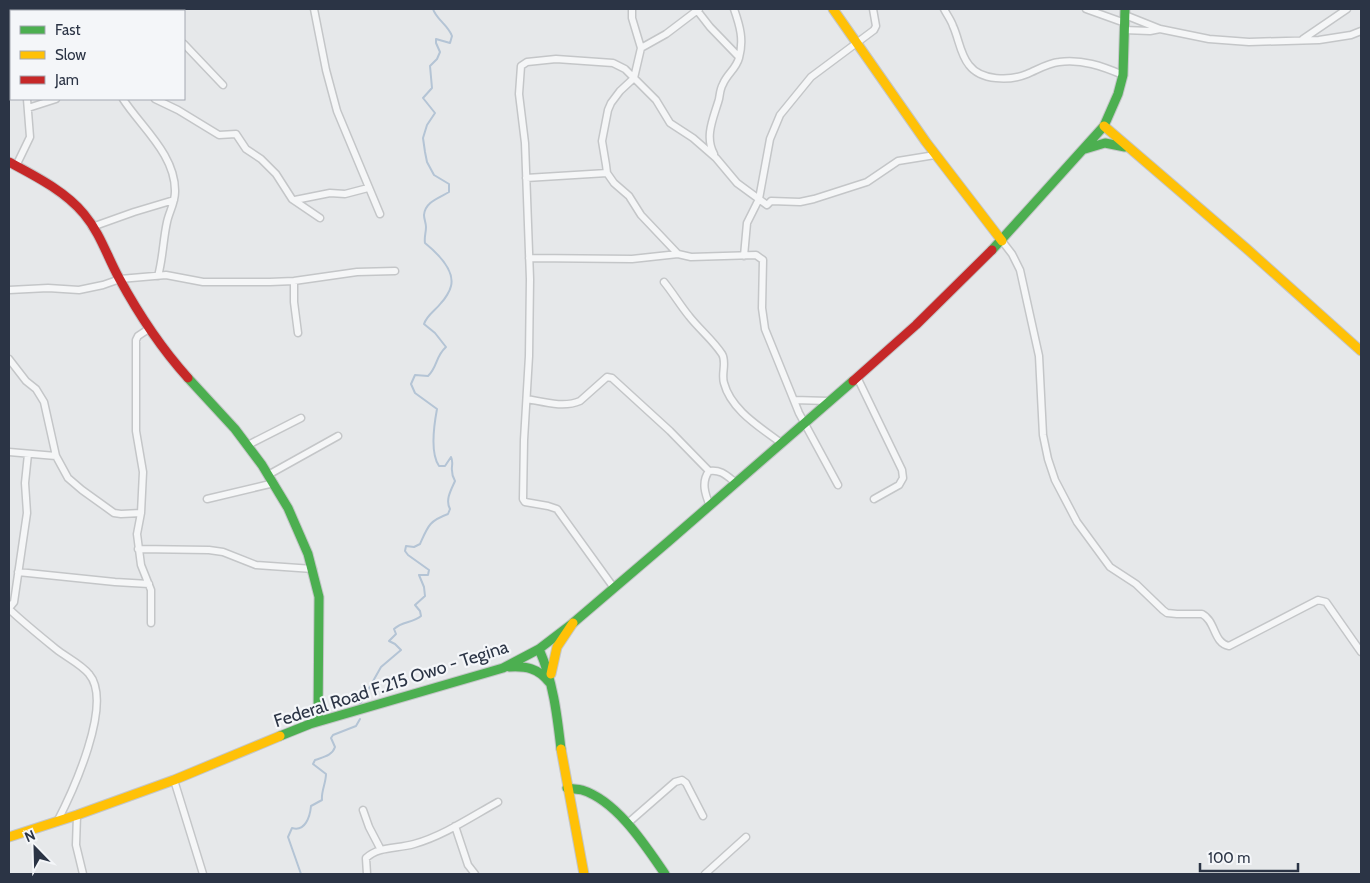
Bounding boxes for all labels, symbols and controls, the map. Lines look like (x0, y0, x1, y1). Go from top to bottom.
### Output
legend (10, 10, 185, 100)
text: Fast (55, 21, 80, 39)
text: Slow (55, 46, 86, 64)
text: Jam (54, 71, 79, 89)
street label: Federal Road F.215 Owo - Tegina (271, 636, 511, 732)
north arrow (10, 823, 60, 873)
text: N (22, 826, 38, 846)
scale bar (1200, 840, 1298, 872)
text: 100 m (1208, 849, 1250, 867)

